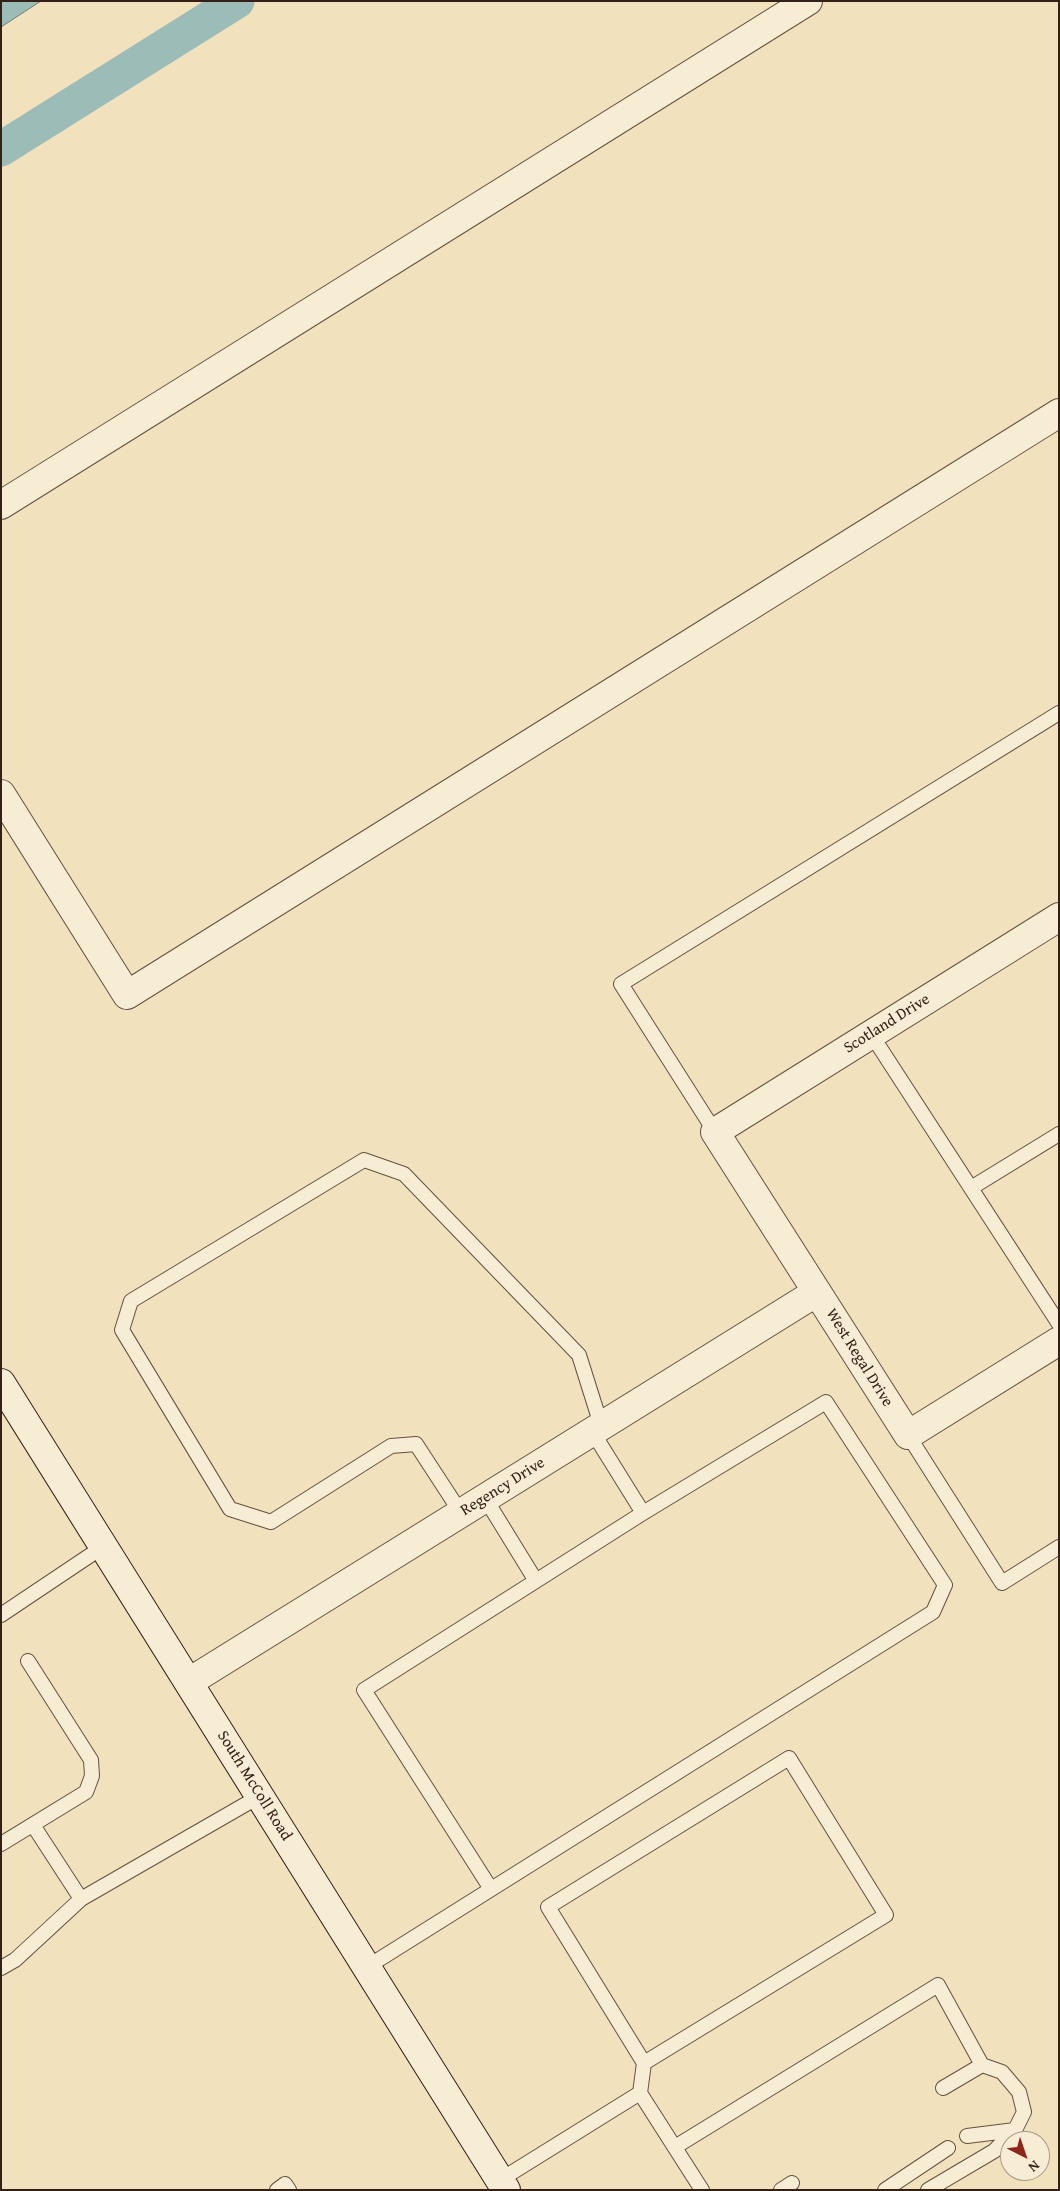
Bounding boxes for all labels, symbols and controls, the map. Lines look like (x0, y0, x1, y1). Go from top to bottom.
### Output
street label: Scotland Drive (840, 990, 934, 1058)
street label: West Regal Drive (821, 1305, 897, 1411)
street label: Regency Drive (457, 1454, 549, 1520)
street label: South McColl Road (213, 1728, 295, 1844)
north arrow (1000, 2131, 1050, 2181)
text: N (1024, 2156, 1044, 2177)

